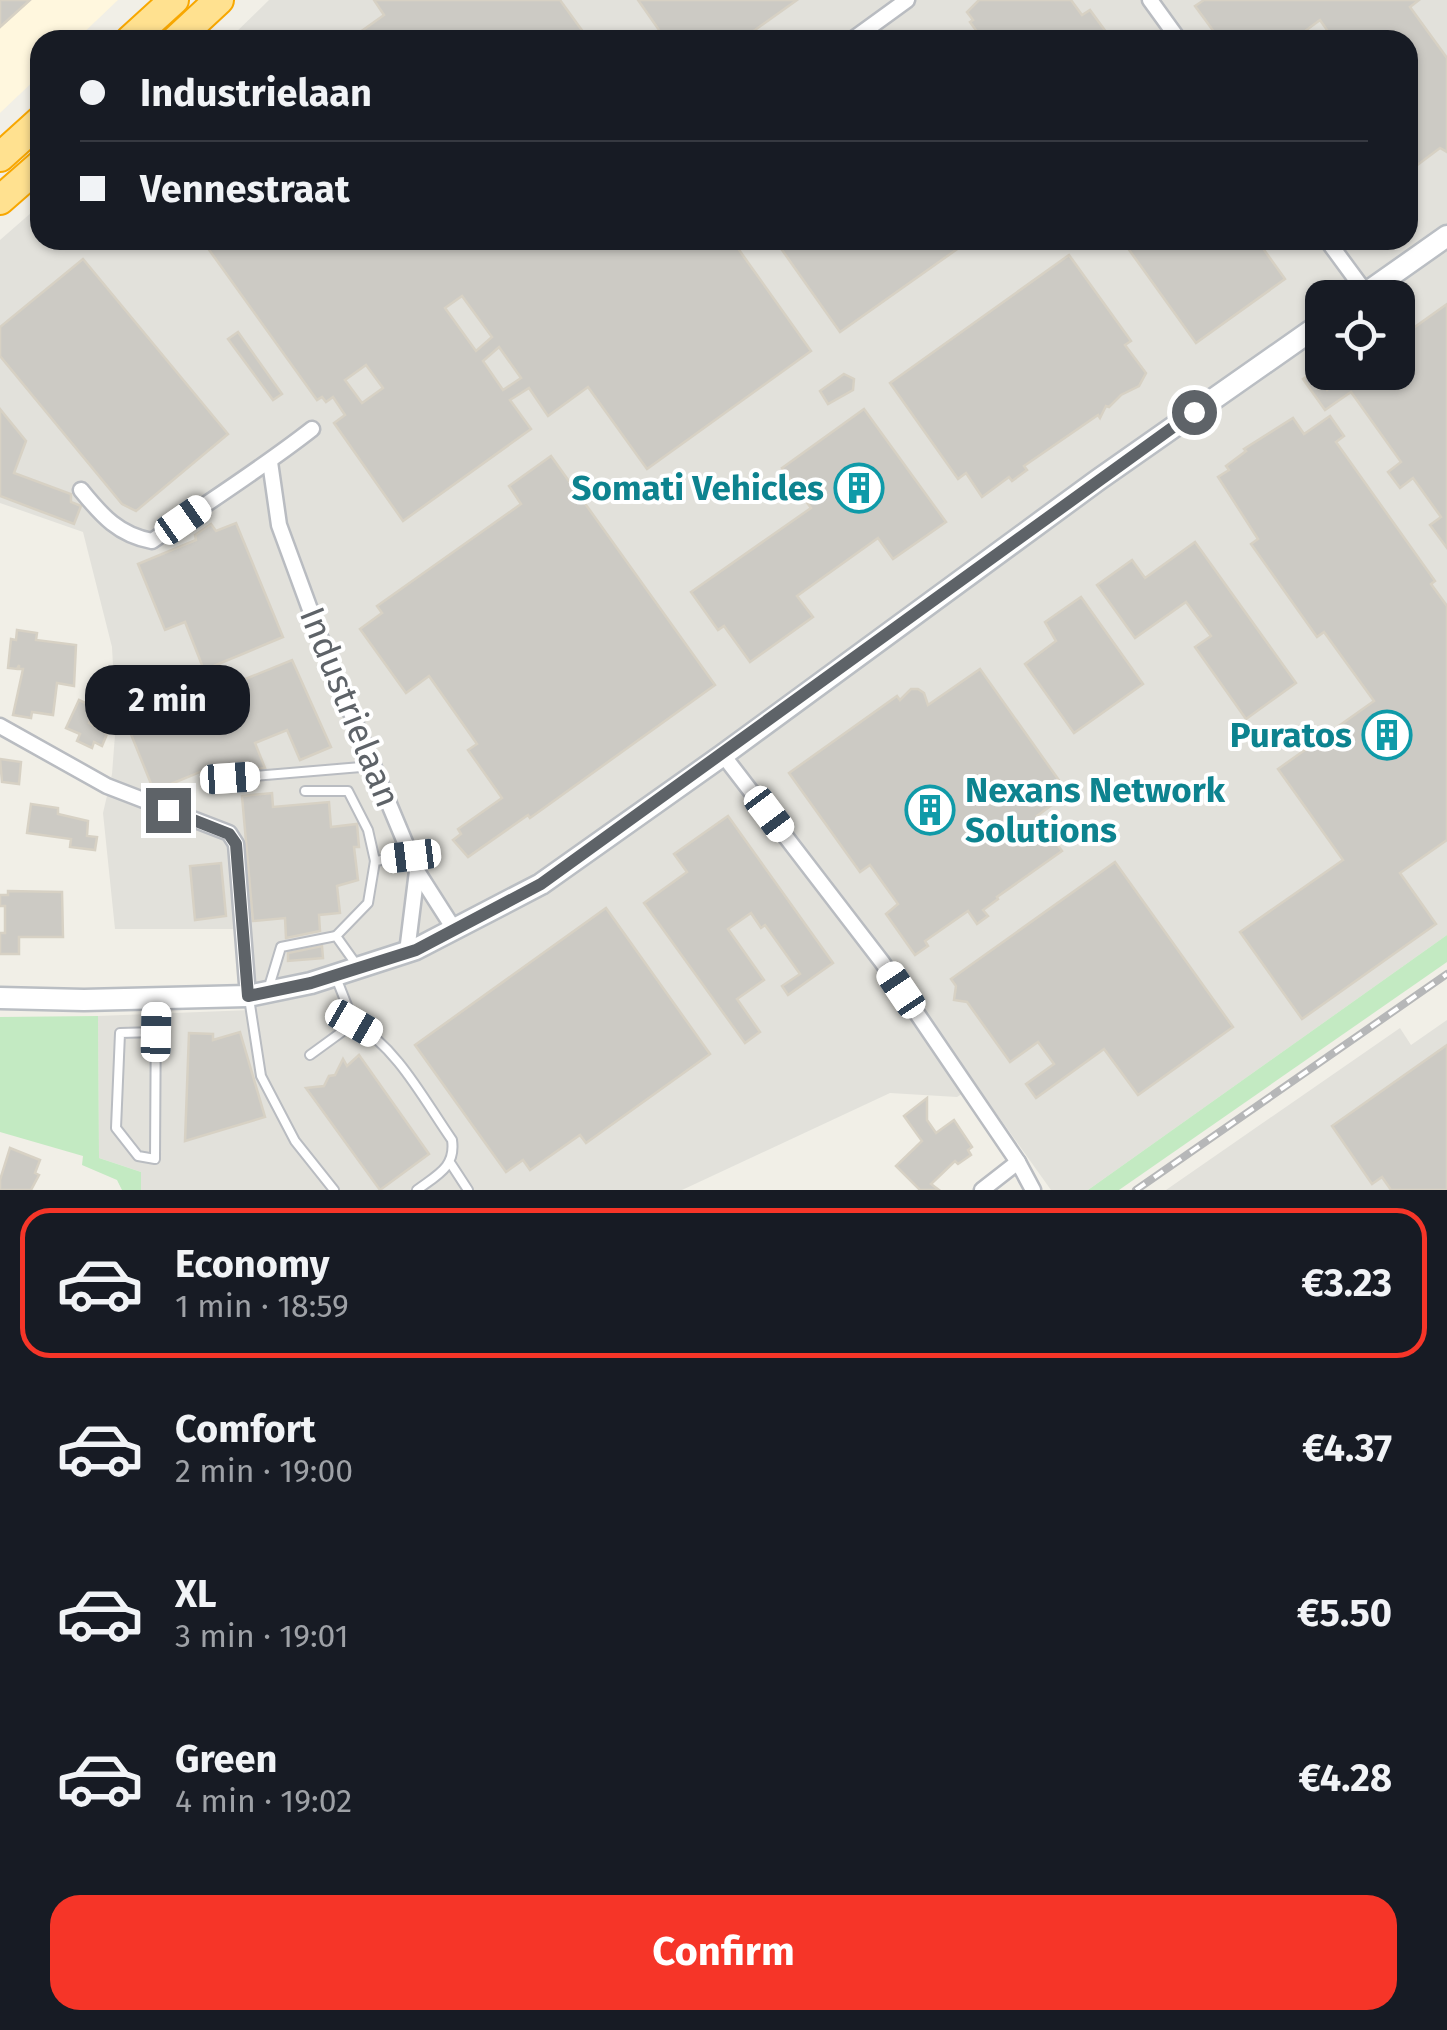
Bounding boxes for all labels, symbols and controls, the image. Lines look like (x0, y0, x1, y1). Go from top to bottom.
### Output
text: Industrielaan (140, 70, 372, 116)
text: Vennestraat (140, 166, 350, 212)
map controls (1305, 280, 1415, 390)
button: locate (1305, 280, 1415, 390)
route start (1172, 390, 1217, 435)
building icon: Somati Vehicles (833, 462, 885, 514)
place label: Somati Vehicles (571, 467, 824, 509)
car (150, 491, 216, 549)
street label: Industrielaan (291, 601, 409, 813)
callout: 2 min (86, 665, 250, 735)
text: 2 min (128, 681, 207, 719)
building icon: Puratos (1361, 709, 1413, 761)
place label: Puratos (1230, 714, 1352, 756)
car (199, 761, 261, 795)
place label: Nexans Network Solutions (965, 769, 1226, 851)
car (739, 781, 799, 847)
building icon: Nexans Network Solutions (904, 784, 956, 836)
route end (146, 788, 191, 833)
car (379, 837, 443, 875)
car (872, 957, 930, 1023)
car (321, 995, 387, 1051)
car (140, 1002, 172, 1062)
icon: car (55, 1238, 145, 1328)
text: Economy (175, 1241, 330, 1287)
text: €3.23 (1301, 1260, 1392, 1306)
text: 1 min · 18:59 (175, 1287, 349, 1325)
icon: car (55, 1403, 145, 1493)
text: Comfort (175, 1406, 316, 1452)
text: €4.37 (1302, 1425, 1392, 1471)
text: 2 min · 19:00 (175, 1452, 353, 1490)
icon: car (55, 1568, 145, 1658)
text: XL (175, 1571, 217, 1617)
text: €5.50 (1297, 1590, 1392, 1636)
text: 3 min · 19:01 (175, 1617, 349, 1655)
icon: car (55, 1733, 145, 1823)
text: Green (175, 1736, 278, 1782)
text: €4.28 (1298, 1755, 1392, 1801)
text: 4 min · 19:02 (175, 1782, 352, 1820)
button: Confirm (50, 1895, 1397, 2010)

